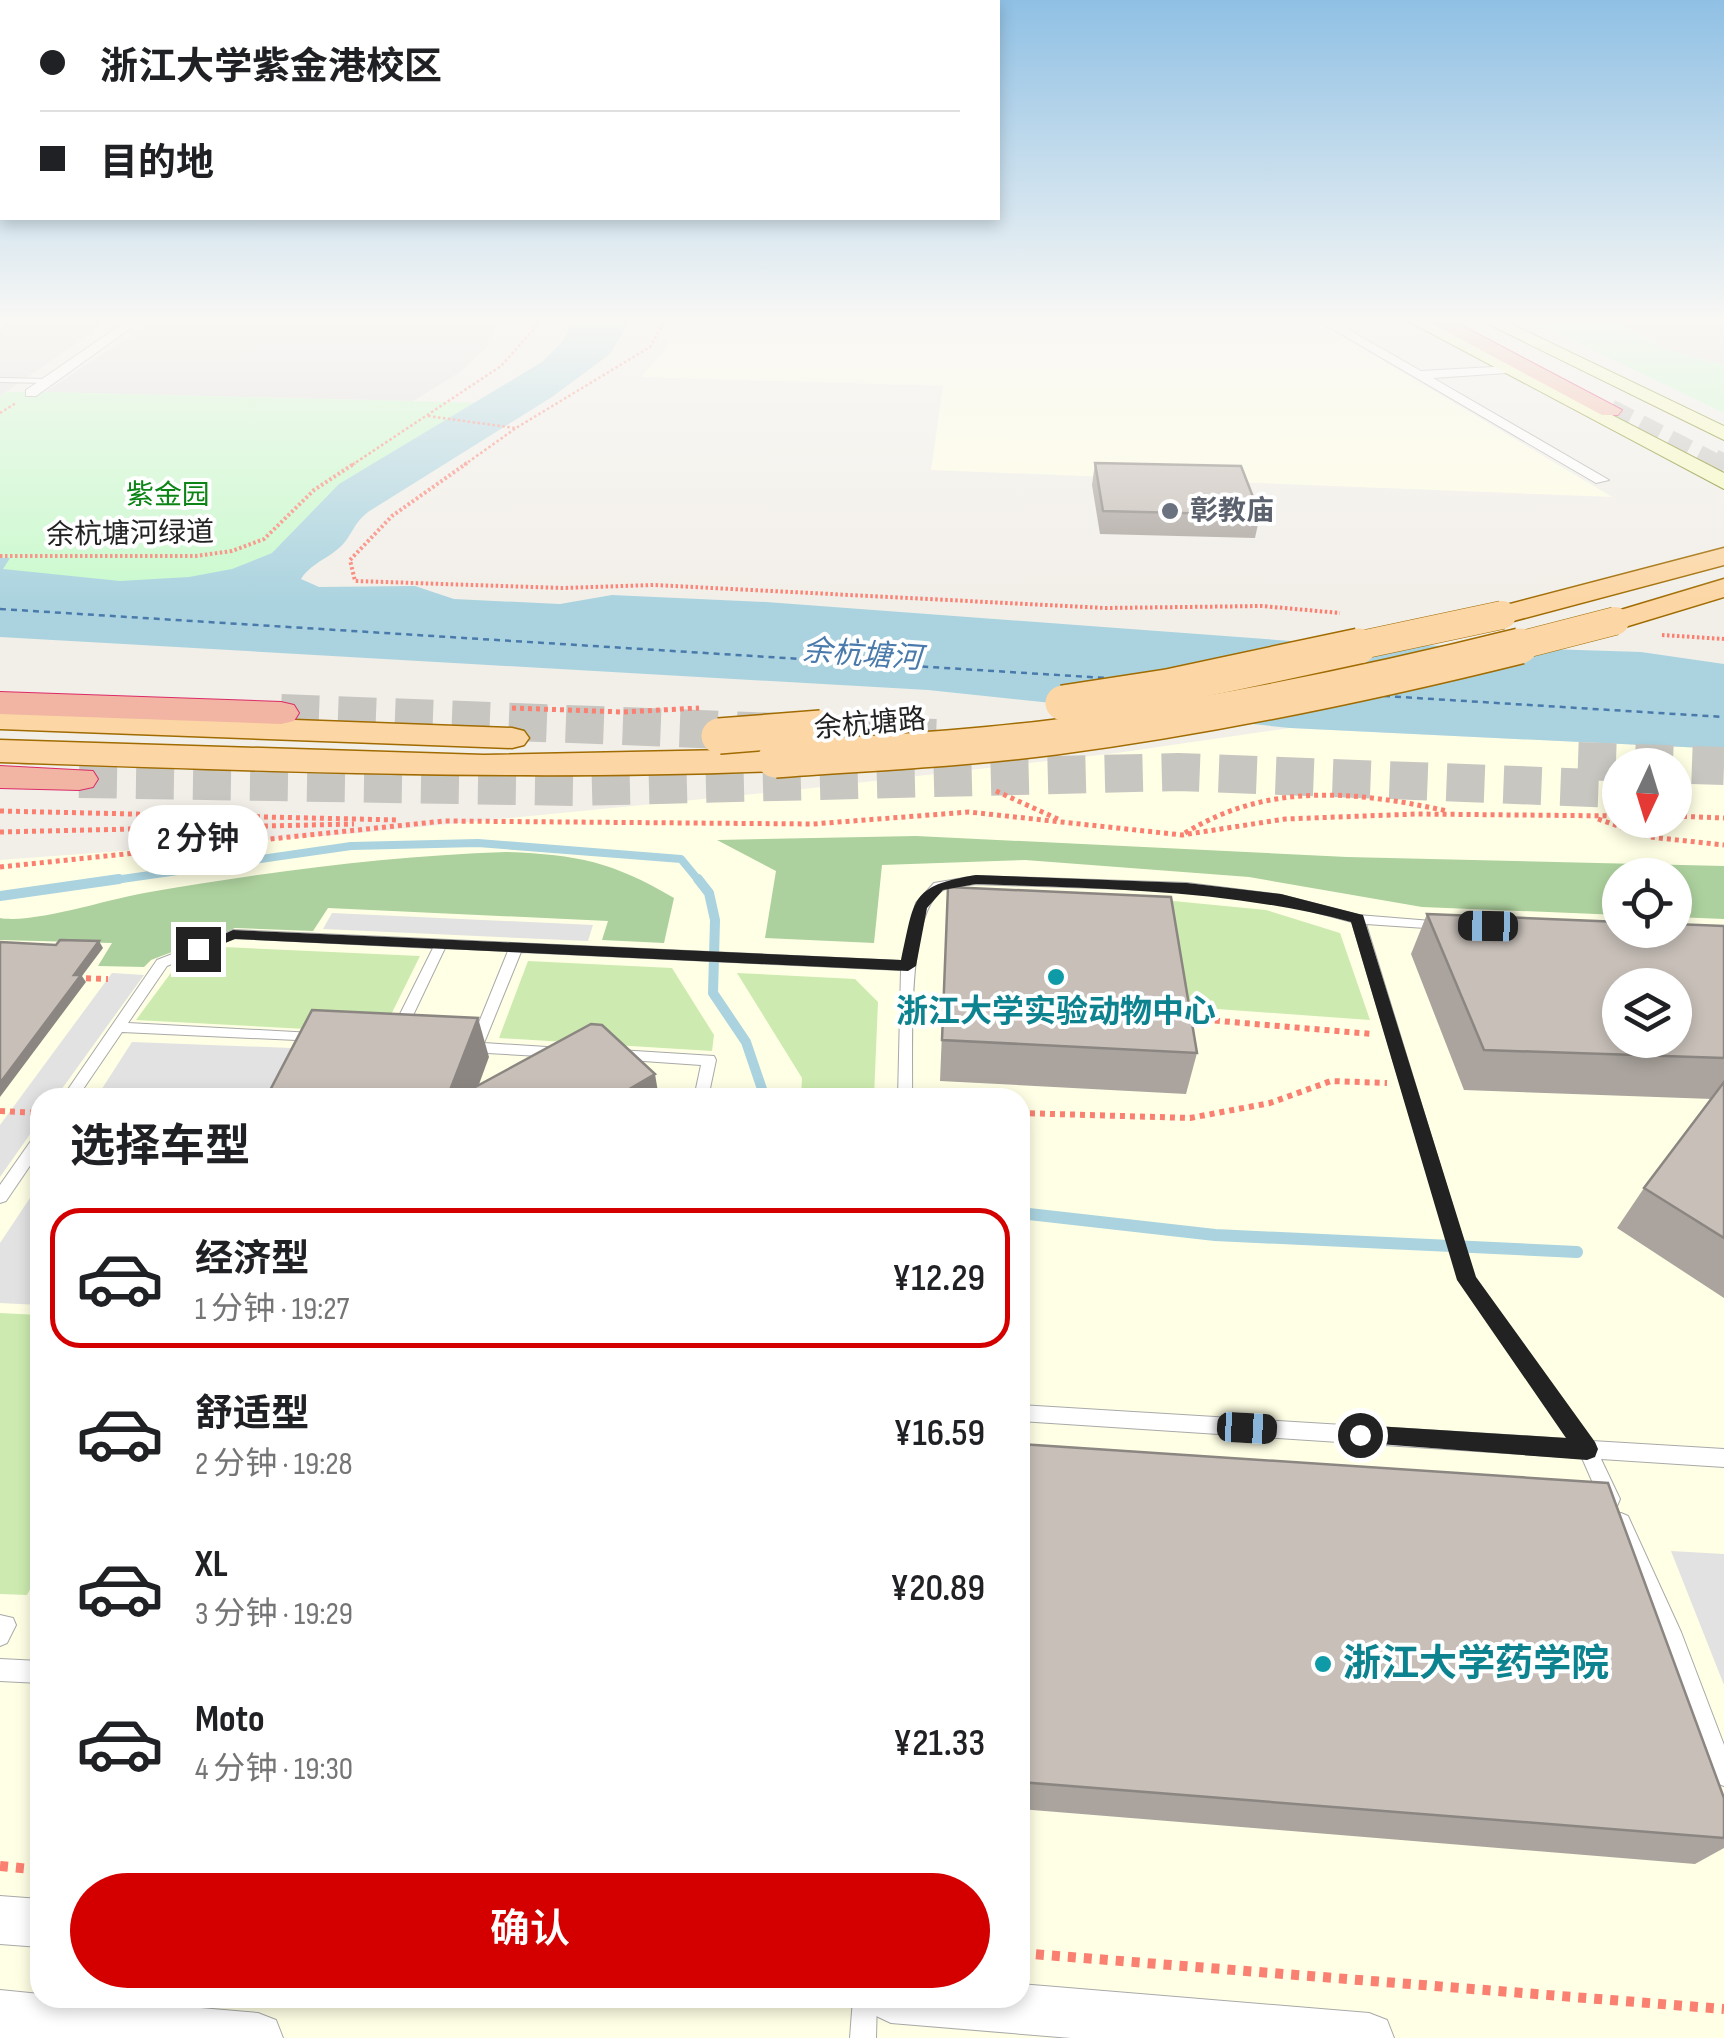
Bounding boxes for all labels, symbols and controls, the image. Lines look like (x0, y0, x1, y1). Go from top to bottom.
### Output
text: 浙江大学紫金港校区 (100, 45, 442, 90)
text: 目的地 (100, 141, 214, 186)
park label: 紫金园 (126, 479, 210, 512)
place label: 彰教庙 (1190, 495, 1274, 528)
marker: 彰教庙 (1159, 500, 1181, 522)
street label: 余杭塘河绿道 (46, 516, 214, 552)
water label: 余杭塘河 (801, 633, 928, 677)
street label: 余杭塘路 (813, 703, 927, 745)
north arrow (1602, 748, 1692, 838)
map controls (1602, 748, 1692, 1058)
callout: 2 分钟 (128, 804, 268, 874)
text: 2 分钟 (157, 820, 239, 859)
button: locate (1602, 858, 1692, 948)
car (1458, 910, 1518, 942)
route end (176, 927, 221, 972)
marker: 浙江大学实验动物中心 (1045, 966, 1067, 988)
button: layers (1602, 968, 1692, 1058)
place label: 浙江大学实验动物中心 (896, 993, 1216, 1032)
text: 选择车型 (70, 1120, 250, 1175)
icon: car (75, 1233, 165, 1323)
text: 经济型 (195, 1237, 309, 1282)
text: ¥12.29 (892, 1256, 985, 1301)
text: 1 分钟 · 19:27 (195, 1290, 349, 1329)
icon: car (75, 1388, 165, 1478)
text: 舒适型 (195, 1392, 309, 1437)
text: ¥16.59 (893, 1411, 985, 1456)
car (1216, 1411, 1278, 1445)
route start (1338, 1413, 1383, 1458)
text: 2 分钟 · 19:28 (195, 1445, 352, 1484)
text: XL (195, 1542, 228, 1587)
icon: car (75, 1543, 165, 1633)
text: ¥20.89 (890, 1566, 985, 1611)
text: 3 分钟 · 19:29 (195, 1595, 353, 1634)
place label: 浙江大学药学院 (1343, 1642, 1609, 1687)
marker: 浙江大学药学院 (1312, 1653, 1334, 1675)
text: Moto (195, 1697, 265, 1742)
icon: car (75, 1698, 165, 1788)
text: ¥21.33 (893, 1721, 985, 1766)
text: 4 分钟 · 19:30 (195, 1750, 353, 1789)
button: 确认 (70, 1873, 990, 1988)

